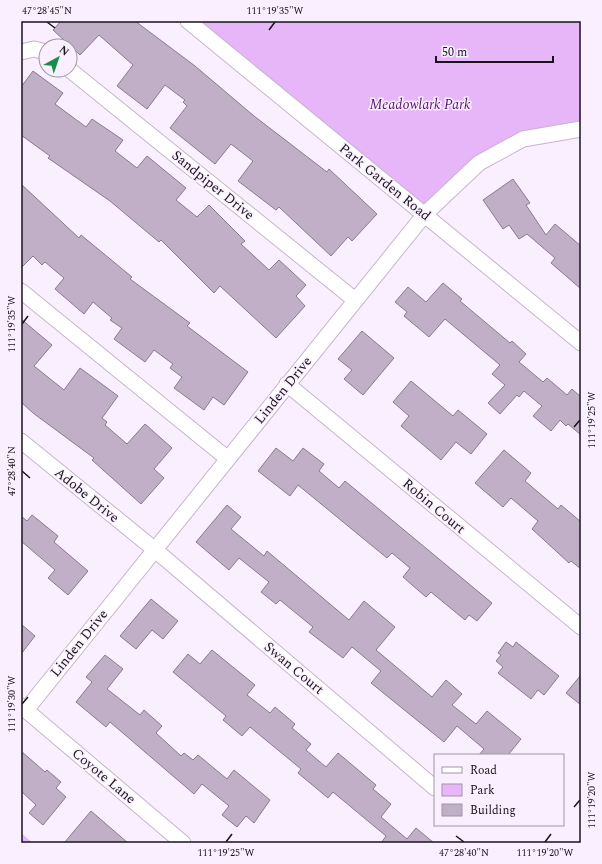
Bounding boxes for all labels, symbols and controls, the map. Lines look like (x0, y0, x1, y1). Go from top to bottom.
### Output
text: 47°28'45"N (22, 3, 72, 19)
text: 111°19'35"W (247, 3, 304, 19)
north arrow (38, 38, 78, 78)
scale bar (436, 38, 553, 64)
text: N (55, 41, 73, 60)
text: 50 m (442, 43, 467, 62)
park label: Meadowlark Park (369, 94, 471, 115)
street label: Park Garden Road (334, 138, 436, 226)
street label: Sandpiper Drive (167, 145, 259, 225)
text: 111°19'35"W (4, 295, 20, 352)
street label: Linden Drive (249, 351, 317, 428)
text: 111°19'25"W (584, 391, 600, 448)
text: 47°28'40"N (4, 446, 20, 496)
street label: Adobe Drive (50, 462, 124, 528)
street label: Robin Court (398, 473, 470, 539)
street label: Linden Drive (45, 604, 113, 681)
street label: Swan Court (259, 637, 329, 699)
text: 111°19'30"W (4, 675, 20, 732)
street label: Coyote Lane (67, 743, 141, 809)
legend (434, 754, 564, 826)
text: Road (470, 761, 497, 780)
text: 111°19'20"W (584, 771, 600, 828)
text: Park (470, 781, 495, 800)
text: Building (470, 801, 516, 820)
text: 111°19'25"W (198, 845, 255, 861)
text: 47°28'40"N (439, 845, 489, 861)
text: 111°19'20"W (517, 845, 574, 861)

